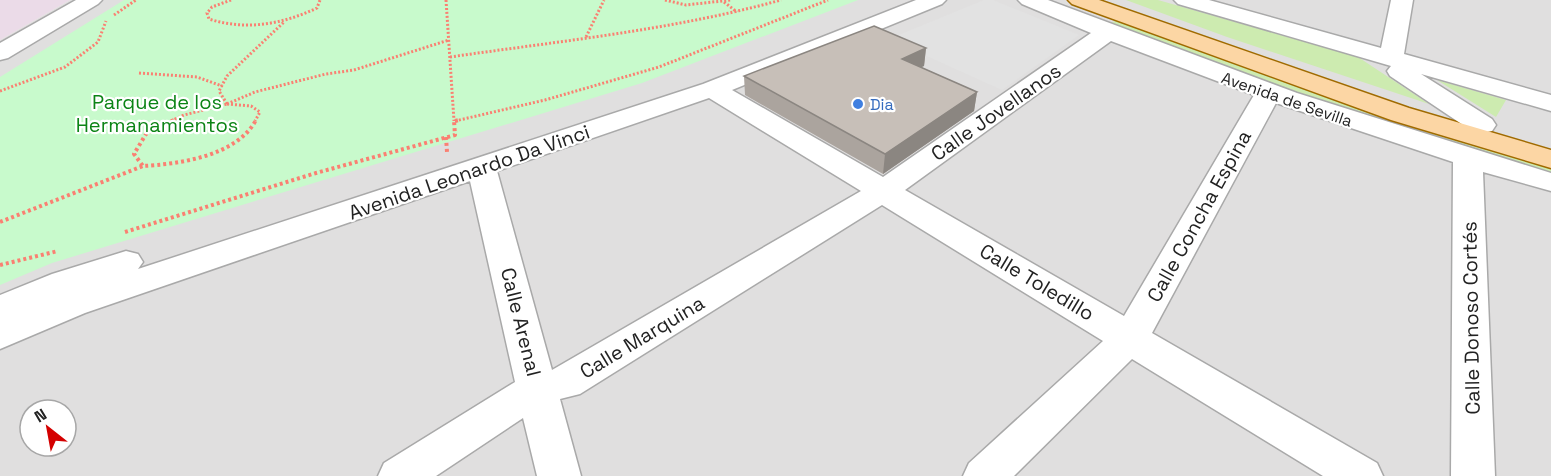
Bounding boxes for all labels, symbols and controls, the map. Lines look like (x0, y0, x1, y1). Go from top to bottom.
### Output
street label: Calle Jovellanos (926, 57, 1066, 167)
street label: Avenida de Sevilla (1218, 67, 1355, 132)
park label: Parque de los Hermanamientos (76, 89, 238, 138)
place label: Dia (870, 94, 894, 115)
marker: Dia (851, 97, 865, 111)
street label: Avenida Leonardo Da Vinci (345, 118, 593, 226)
street label: Calle Concha Espina (1141, 125, 1257, 307)
street label: Calle Donoso Cortés (1456, 221, 1486, 415)
street label: Calle Toledillo (975, 238, 1099, 326)
street label: Calle Arenal (495, 265, 547, 379)
street label: Calle Marquina (575, 290, 709, 384)
north arrow (18, 398, 78, 458)
text: N (31, 404, 51, 427)

